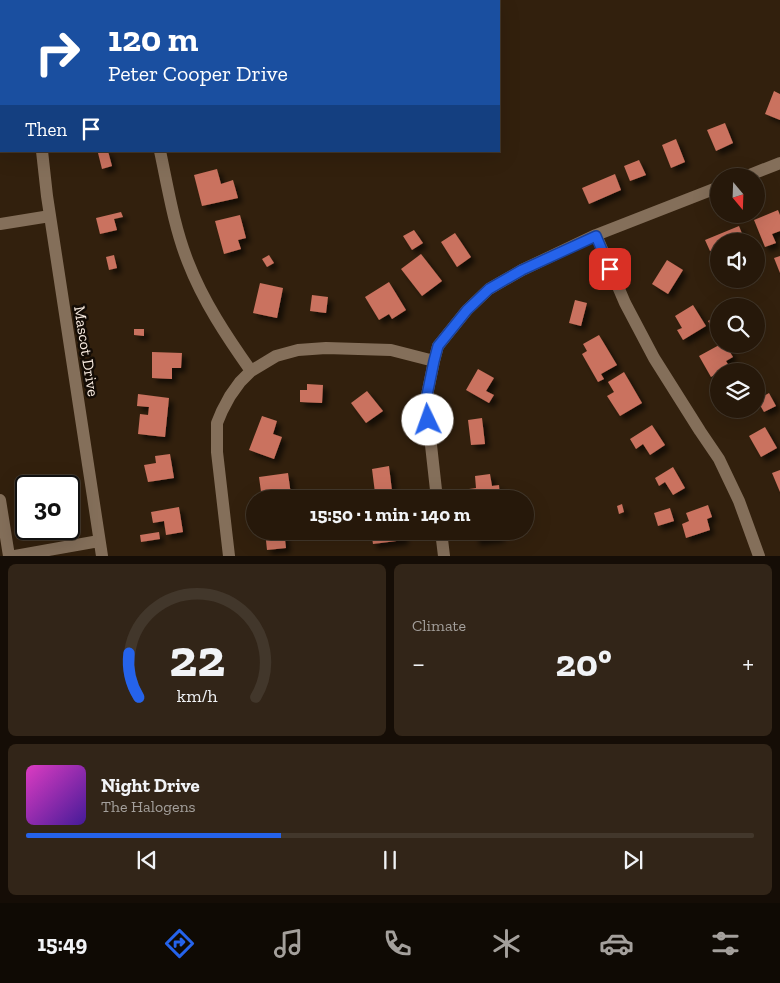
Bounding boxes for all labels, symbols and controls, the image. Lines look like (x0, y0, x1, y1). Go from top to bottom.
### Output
text: 120 m (108, 18, 198, 60)
icon: right (25, 20, 90, 85)
text: Peter Cooper Drive (108, 60, 288, 87)
icon: arrive (77, 115, 105, 143)
text: Then (25, 118, 67, 141)
north arrow (710, 168, 765, 222)
map controls (710, 168, 765, 418)
button: sound (710, 233, 765, 288)
pin (589, 248, 631, 290)
icon: arrive (596, 255, 624, 283)
button: search (710, 298, 765, 353)
street label: Mascot Drive (70, 304, 103, 398)
button: layers (710, 363, 765, 418)
position arrow (401, 393, 453, 445)
speed limit sign: 30 (15, 475, 80, 540)
text: 15:50 · 1 min · 140 m (310, 503, 470, 526)
text: Climate (412, 616, 466, 635)
text: 22 (169, 627, 225, 689)
text: 20° (556, 640, 612, 686)
text: − (412, 647, 425, 680)
text: + (742, 647, 754, 680)
text: km/h (177, 685, 217, 707)
text: Night Drive (101, 774, 200, 797)
text: The Halogens (101, 797, 196, 816)
icon: previous (133, 846, 161, 874)
icon: pause (376, 846, 404, 874)
icon: next (619, 846, 647, 874)
icon: directions (162, 926, 197, 961)
icon: music (271, 926, 306, 961)
icon: phone (380, 926, 415, 961)
icon: climate (489, 926, 524, 961)
icon: car (599, 926, 634, 961)
icon: filters (708, 926, 743, 961)
text: 15:49 (37, 930, 87, 957)

